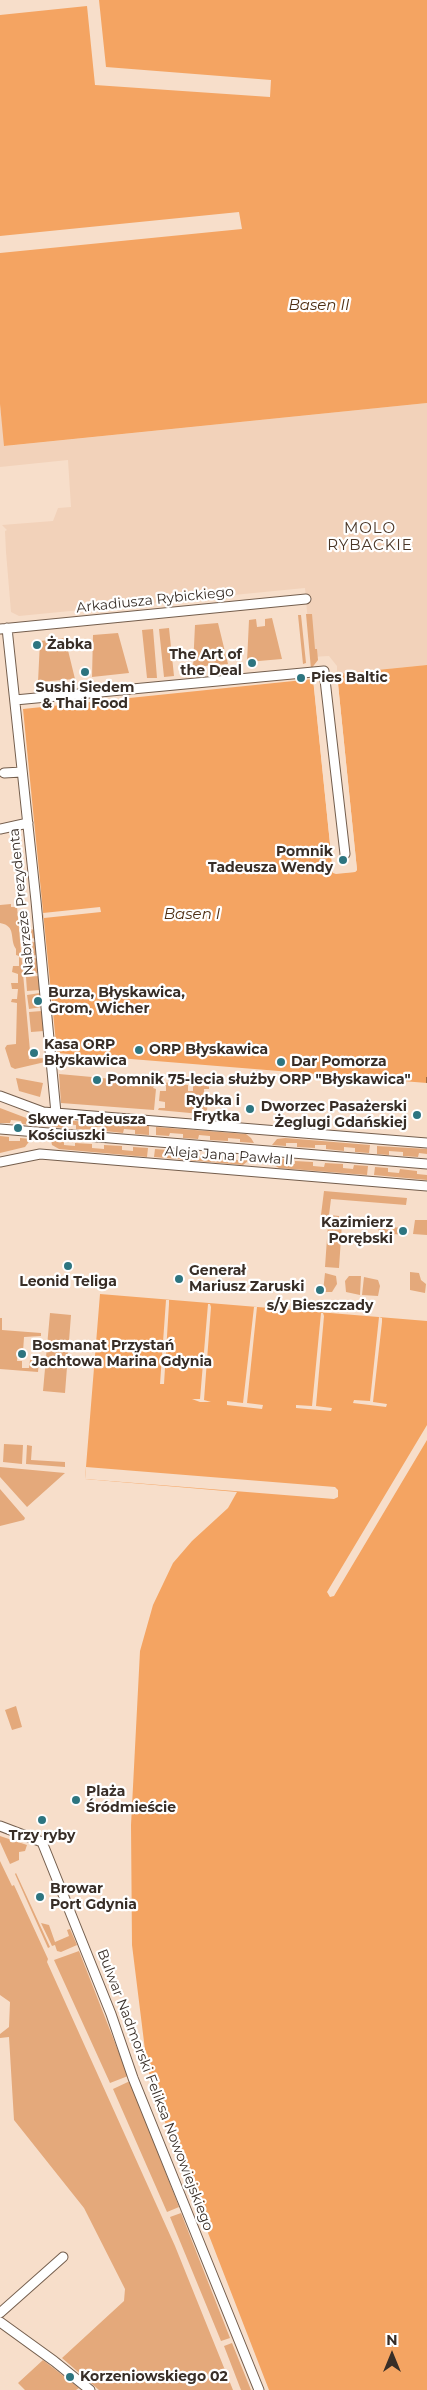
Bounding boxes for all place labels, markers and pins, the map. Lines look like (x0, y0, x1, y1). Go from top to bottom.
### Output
place label: Żabka (47, 637, 92, 653)
marker: Żabka (31, 639, 43, 651)
place label: The Art of the Deal (169, 647, 242, 680)
marker: The Art of the Deal (246, 657, 258, 669)
marker: Sushi Siedem & Thai Food (79, 666, 91, 678)
place label: Pies Baltic (311, 670, 388, 686)
marker: Pies Baltic (295, 672, 307, 684)
place label: Sushi Siedem & Thai Food (35, 680, 135, 712)
place label: Pomnik Tadeusza Wendy (208, 844, 333, 876)
marker: Pomnik Tadeusza Wendy (337, 854, 349, 866)
place label: Burza, Błyskawica, Grom, Wicher (48, 985, 185, 1018)
marker: Burza, Błyskawica, Grom, Wicher (32, 995, 44, 1007)
place label: Kasa ORP Błyskawica (44, 1037, 127, 1070)
place label: ORP Błyskawica (149, 1042, 268, 1058)
marker: ORP Błyskawica (133, 1044, 145, 1056)
marker: Kasa ORP Błyskawica (28, 1047, 40, 1059)
place label: Dar Pomorza (291, 1054, 387, 1070)
marker: Dar Pomorza (275, 1056, 287, 1068)
place label: Pomnik 75-lecia służby ORP "Błyskawica" (107, 1072, 411, 1088)
marker: Pomnik 75-lecia służby ORP "Błyskawica" (91, 1074, 103, 1086)
place label: Rybka i Frytka (186, 1093, 240, 1126)
place label: Dworzec Pasażerski Żeglugi Gdańskiej (261, 1099, 407, 1132)
marker: Rybka i Frytka (244, 1103, 256, 1115)
marker: Dworzec Pasażerski Żeglugi Gdańskiej (411, 1109, 423, 1121)
place label: Skwer Tadeusza Kościuszki (28, 1112, 146, 1144)
marker: Skwer Tadeusza Kościuszki (12, 1122, 24, 1134)
place label: Kazimierz Porębski (321, 1215, 393, 1248)
marker: Kazimierz Porębski (397, 1225, 409, 1237)
marker: Leonid Teliga (62, 1260, 74, 1272)
place label: Generał Mariusz Zaruski (189, 1263, 304, 1295)
marker: Generał Mariusz Zaruski (173, 1273, 185, 1285)
place label: Leonid Teliga (19, 1274, 117, 1290)
marker: s/y Bieszczady (314, 1284, 326, 1296)
place label: s/y Bieszczady (267, 1298, 373, 1314)
place label: Bosmanat Przystań Jachtowa Marina Gdynia (32, 1338, 212, 1370)
marker: Bosmanat Przystań Jachtowa Marina Gdynia (16, 1348, 28, 1360)
place label: Plaża Śródmieście (86, 1784, 176, 1816)
marker: Plaża Śródmieście (70, 1794, 82, 1806)
marker: Trzy ryby (36, 1814, 48, 1826)
place label: Trzy ryby (9, 1828, 75, 1844)
place label: Browar Port Gdynia (50, 1881, 137, 1914)
marker: Browar Port Gdynia (34, 1891, 46, 1903)
place label: Korzeniowskiego 02 (80, 2369, 228, 2385)
marker: Korzeniowskiego 02 (64, 2371, 76, 2383)

